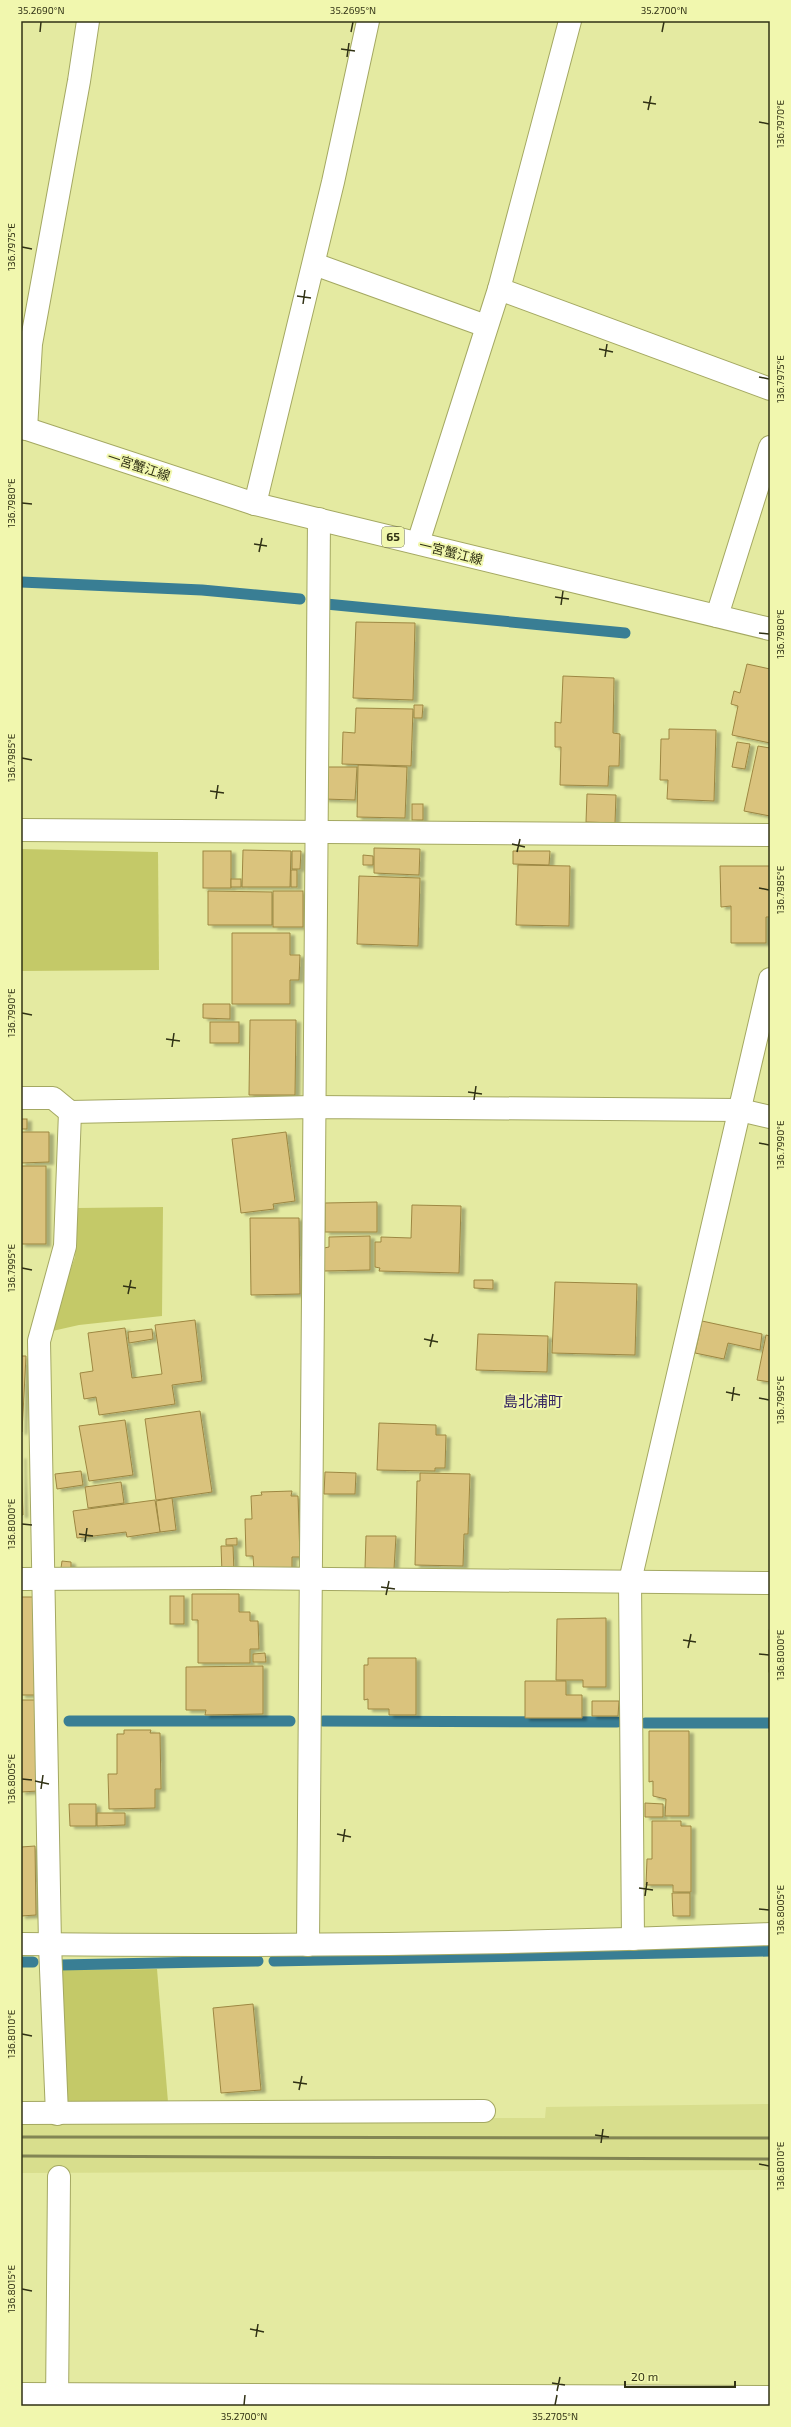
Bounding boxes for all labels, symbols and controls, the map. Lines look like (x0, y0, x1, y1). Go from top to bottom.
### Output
text: 35.2690°N (18, 4, 64, 16)
text: 35.2695°N (330, 4, 376, 16)
text: 35.2700°N (641, 4, 687, 16)
text: 136.7970°E (774, 99, 786, 148)
text: 136.7975°E (5, 223, 17, 271)
text: 136.7975°E (774, 355, 786, 403)
street label: 一宮蟹江線 (106, 448, 172, 484)
text: 136.7980°E (5, 478, 17, 528)
road number: 65 (382, 527, 404, 547)
street label: 一宮蟹江線 (418, 536, 484, 568)
text: 136.7980°E (774, 609, 786, 659)
text: 136.7985°E (5, 733, 17, 782)
text: 136.7985°E (774, 865, 786, 914)
text: 136.7990°E (5, 988, 17, 1038)
text: 136.7990°E (774, 1120, 786, 1170)
text: 136.7995°E (5, 1243, 17, 1292)
text: 136.7995°E (774, 1375, 786, 1424)
district label: 島北浦町 (503, 1392, 563, 1410)
text: 136.8000°E (5, 1498, 17, 1549)
text: 136.8000°E (774, 1629, 786, 1680)
text: 136.8005°E (5, 1753, 17, 1804)
text: 136.8005°E (774, 1884, 786, 1935)
text: 136.8010°E (5, 2009, 17, 2058)
text: 136.8010°E (774, 2141, 786, 2190)
text: 136.8015°E (5, 2264, 17, 2313)
scale bar (625, 2363, 735, 2389)
text: 20 m (631, 2369, 658, 2383)
text: 35.2700°N (221, 2410, 267, 2422)
text: 35.2705°N (532, 2410, 578, 2422)

